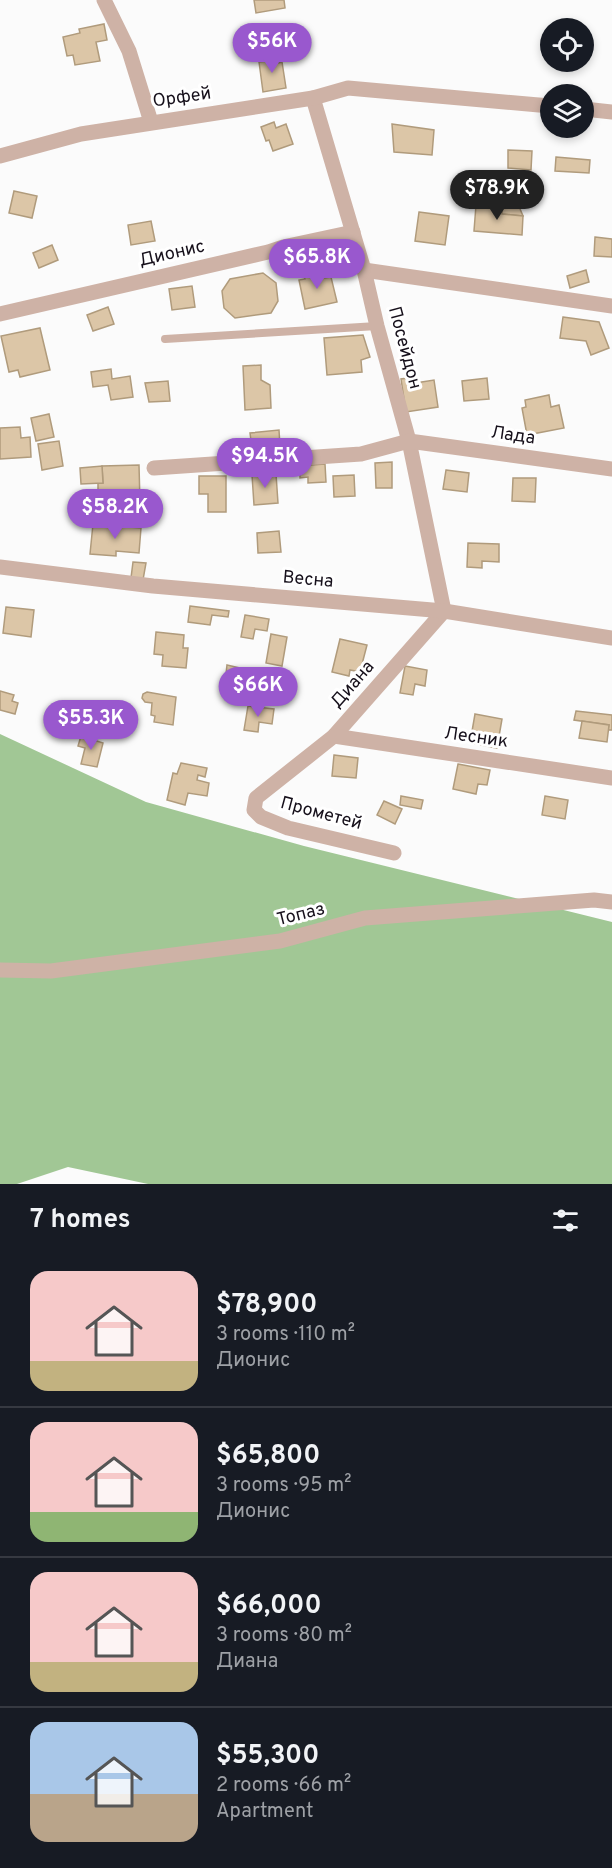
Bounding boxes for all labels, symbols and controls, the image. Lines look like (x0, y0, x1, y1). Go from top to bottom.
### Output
map controls (540, 18, 594, 138)
button: locate (540, 18, 594, 72)
pin: $56K (236, 23, 308, 74)
text: $56K (247, 29, 297, 55)
street label: Орфей (151, 83, 213, 113)
button: layers (540, 84, 594, 138)
pin: $78.9K (448, 170, 546, 221)
text: $78.9K (464, 176, 530, 202)
street label: Дионис (137, 235, 207, 273)
pin: $65.8K (268, 239, 366, 290)
text: $65.8K (283, 245, 351, 271)
street label: Посейдон (382, 304, 426, 392)
street label: Лада (489, 422, 537, 450)
pin: $94.5K (216, 438, 314, 489)
text: $94.5K (231, 444, 299, 470)
pin: $58.2K (66, 489, 164, 540)
text: $58.2K (81, 495, 149, 521)
street label: Весна (282, 566, 334, 594)
street label: Диана (326, 656, 380, 714)
pin: $66K (222, 667, 294, 718)
text: $66K (233, 673, 283, 699)
pin: $55.3K (42, 700, 140, 751)
text: $55.3K (57, 706, 125, 732)
street label: Лесник (442, 722, 510, 754)
street label: Прометей (278, 792, 364, 836)
street label: Топаз (275, 898, 327, 932)
text: 7 homes (30, 1204, 130, 1237)
icon: filters (549, 1204, 582, 1237)
text: $78,900 (216, 1289, 317, 1322)
icon: home (78, 1295, 150, 1367)
text: 3 rooms · 110 m² (216, 1322, 355, 1348)
text: Дионис (216, 1348, 290, 1374)
text: $65,800 (216, 1440, 320, 1473)
icon: home (78, 1446, 150, 1518)
text: 3 rooms · 95 m² (216, 1473, 352, 1499)
text: Дионис (216, 1499, 290, 1525)
text: $66,000 (216, 1590, 322, 1623)
icon: home (78, 1596, 150, 1668)
text: 3 rooms · 80 m² (216, 1623, 352, 1649)
text: Диана (216, 1649, 278, 1675)
text: $55,300 (216, 1740, 319, 1773)
icon: home (78, 1746, 150, 1818)
text: 2 rooms · 66 m² (216, 1773, 351, 1799)
text: Apartment (216, 1799, 314, 1825)

